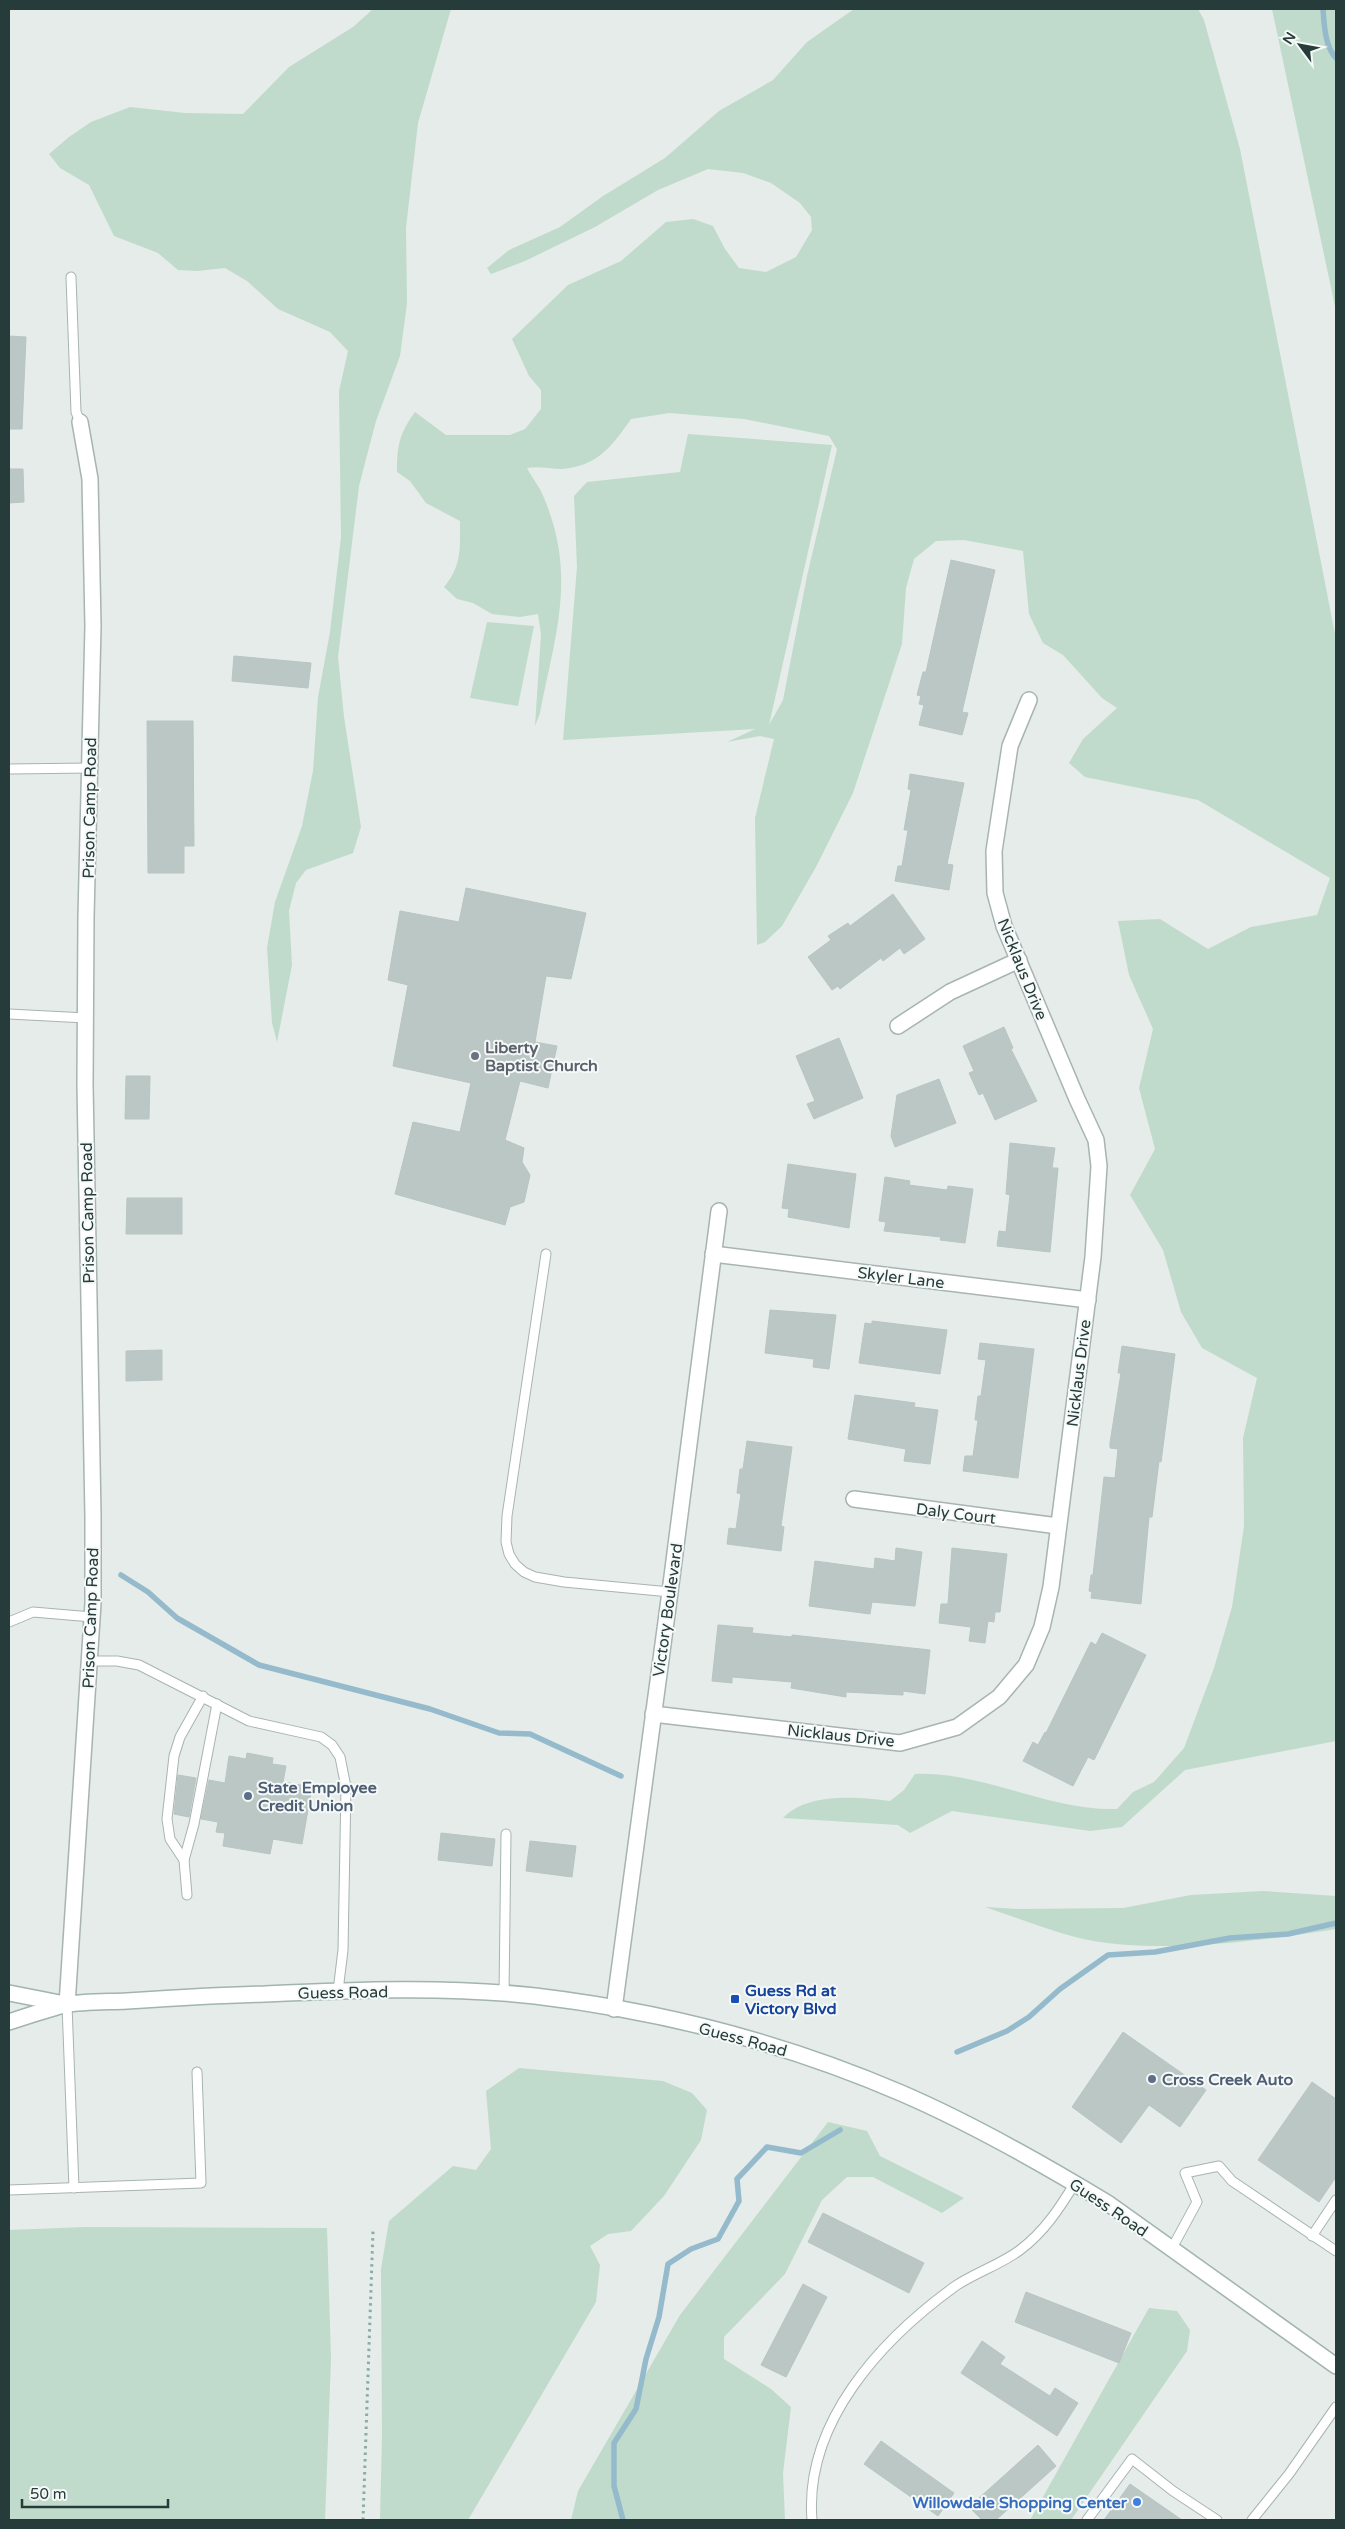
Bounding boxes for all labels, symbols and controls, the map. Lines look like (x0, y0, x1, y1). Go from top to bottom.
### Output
north arrow (1275, 20, 1325, 70)
text: N (1279, 29, 1300, 48)
street label: Prison Camp Road (79, 737, 101, 879)
street label: Nicklaus Drive (993, 916, 1052, 1023)
place label: Liberty Baptist Church (485, 1038, 598, 1076)
marker: Liberty Baptist Church (469, 1050, 481, 1062)
street label: Prison Camp Road (77, 1142, 99, 1284)
street label: Skyler Lane (856, 1263, 945, 1293)
street label: Nicklaus Drive (1062, 1318, 1095, 1428)
street label: Daly Court (915, 1499, 997, 1529)
street label: Victory Boulevard (649, 1542, 687, 1678)
street label: Prison Camp Road (79, 1547, 103, 1689)
street label: Nicklaus Drive (786, 1720, 896, 1752)
place label: State Employee Credit Union (258, 1778, 377, 1816)
marker: State Employee Credit Union (242, 1790, 254, 1802)
place label: Guess Rd at Victory Blvd (745, 1981, 837, 2019)
street label: Guess Road (298, 1982, 389, 2004)
marker: Guess Rd at Victory Blvd (729, 1993, 741, 2005)
street label: Guess Road (696, 2019, 789, 2061)
place label: Cross Creek Auto (1162, 2070, 1293, 2090)
marker: Cross Creek Auto (1146, 2073, 1158, 2085)
street label: Guess Road (1065, 2174, 1152, 2241)
scale bar (22, 2476, 169, 2508)
text: 50 m (30, 2485, 67, 2503)
place label: Willowdale Shopping Center (913, 2493, 1128, 2513)
marker: Willowdale Shopping Center (1131, 2496, 1143, 2508)

